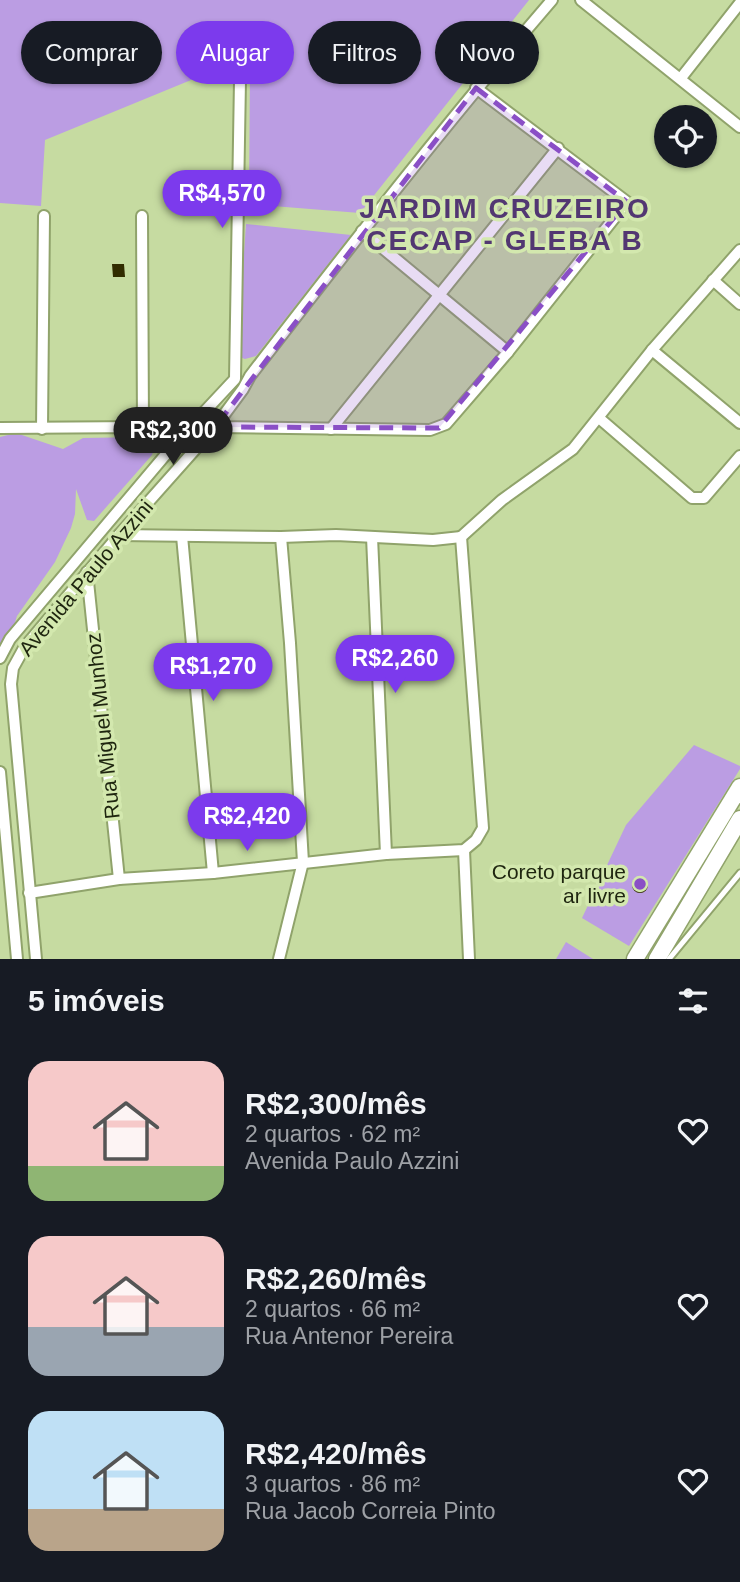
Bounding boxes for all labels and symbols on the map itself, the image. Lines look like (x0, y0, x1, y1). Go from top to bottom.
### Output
pin: R$4,570 (157, 170, 287, 230)
district label: JARDIM CRUZEIRO CECAP - GLEBA B (359, 193, 651, 256)
pin: R$2,300 (108, 407, 238, 467)
street label: Avenida Paulo Azzini (14, 495, 157, 660)
street label: Rua Miguel Munhoz (81, 632, 124, 820)
pin: R$2,260 (330, 636, 460, 695)
pin: R$1,270 (148, 644, 278, 703)
pin: R$2,420 (182, 794, 312, 853)
place label: Coreto parque ar livre (492, 860, 626, 907)
marker: Coreto parque ar livre (632, 876, 648, 892)

